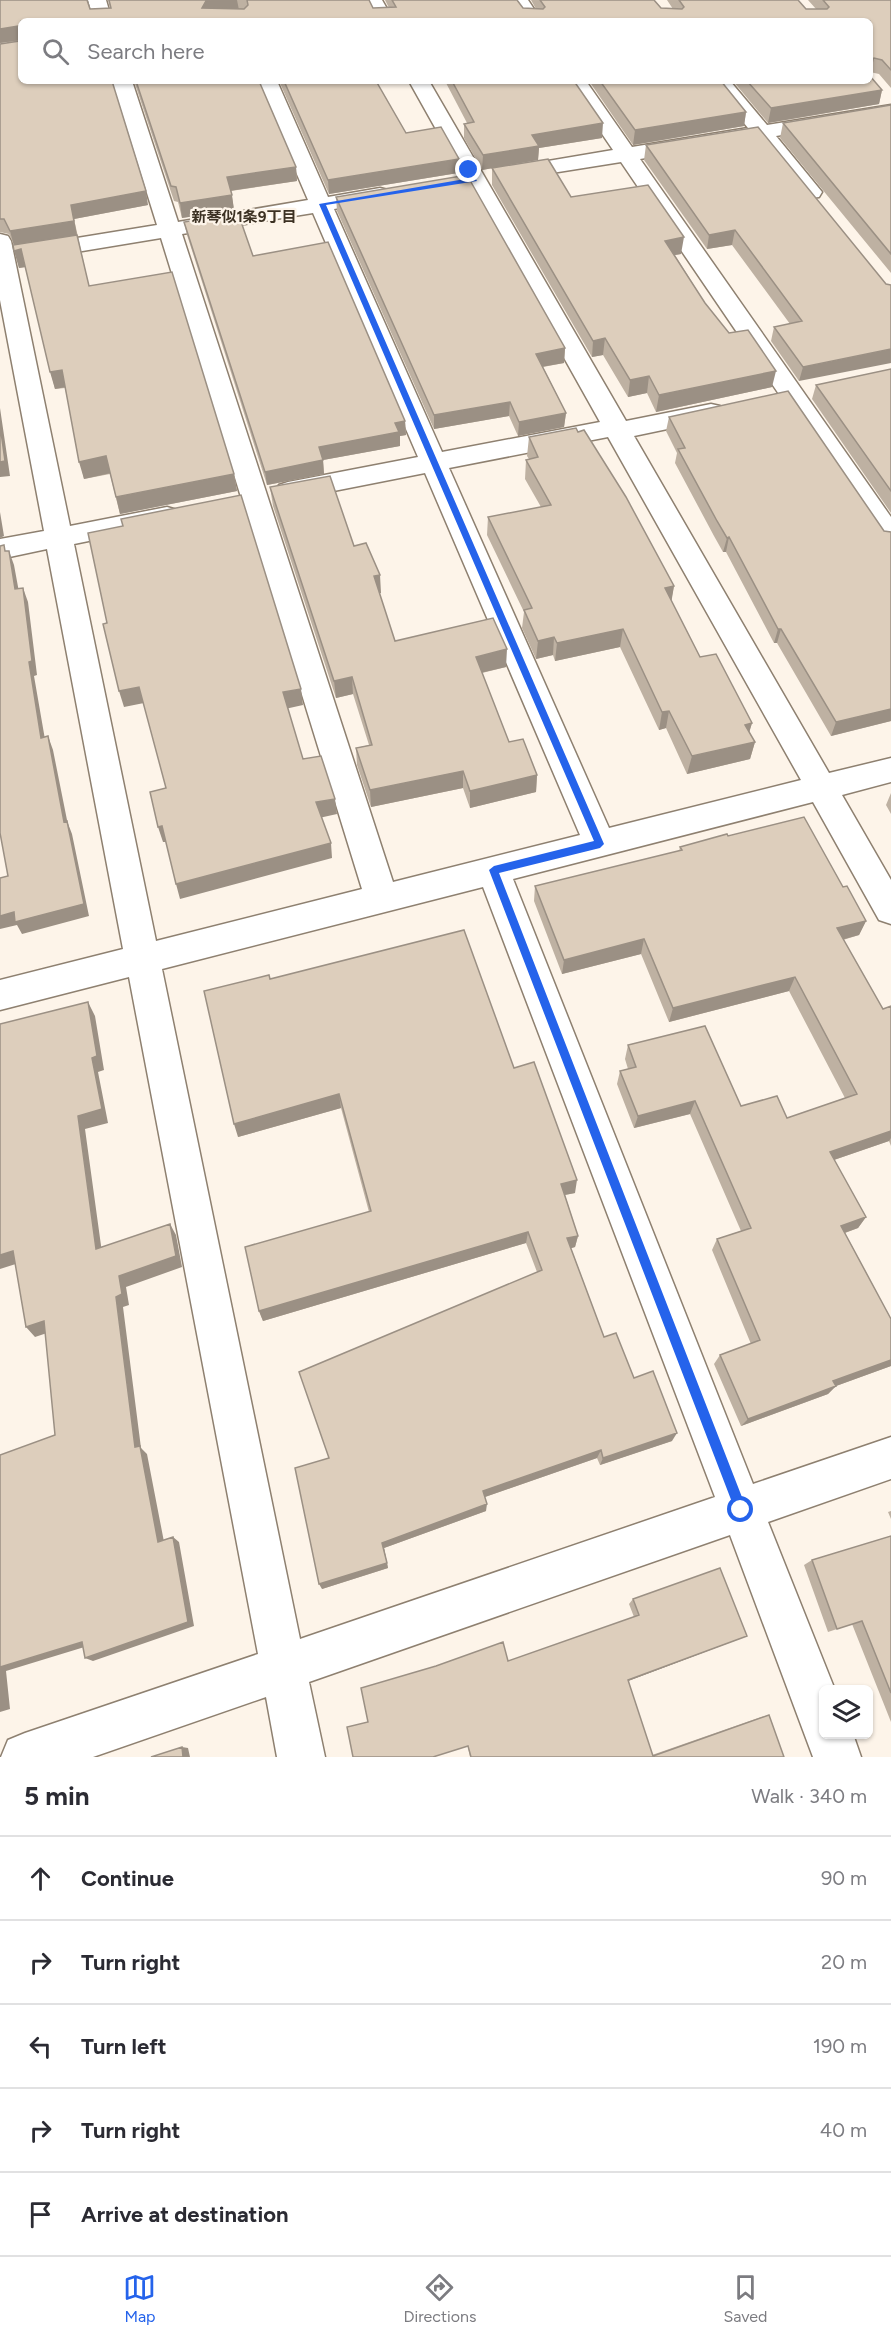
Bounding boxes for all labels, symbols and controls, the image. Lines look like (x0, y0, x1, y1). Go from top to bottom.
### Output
search box (18, 18, 873, 84)
icon: search (39, 35, 72, 68)
text: Search here (87, 38, 205, 65)
route end (455, 156, 481, 182)
district label: 新琴似1条9丁目 (191, 208, 297, 226)
route start (727, 1496, 753, 1522)
map controls (819, 1685, 873, 1739)
button: layers (819, 1685, 873, 1739)
text: 5 min (24, 1780, 90, 1812)
text: Walk · 340 m (751, 1784, 867, 1808)
icon: ahead (24, 1862, 57, 1895)
text: Continue (81, 1865, 174, 1892)
text: 90 m (821, 1866, 867, 1890)
icon: right (24, 1946, 57, 1979)
text: Turn right (81, 1949, 180, 1976)
text: 20 m (821, 1950, 867, 1974)
icon: left (24, 2030, 57, 2063)
text: Turn left (81, 2033, 167, 2060)
text: 190 m (813, 2034, 867, 2058)
icon: right (24, 2114, 57, 2147)
text: Turn right (81, 2117, 180, 2144)
text: 40 m (820, 2118, 867, 2142)
icon: arrive (24, 2198, 57, 2231)
text: Arrive at destination (81, 2201, 289, 2228)
tab: Map (123, 2271, 156, 2326)
tab: Directions (403, 2271, 476, 2326)
tab: Saved (723, 2271, 768, 2326)

